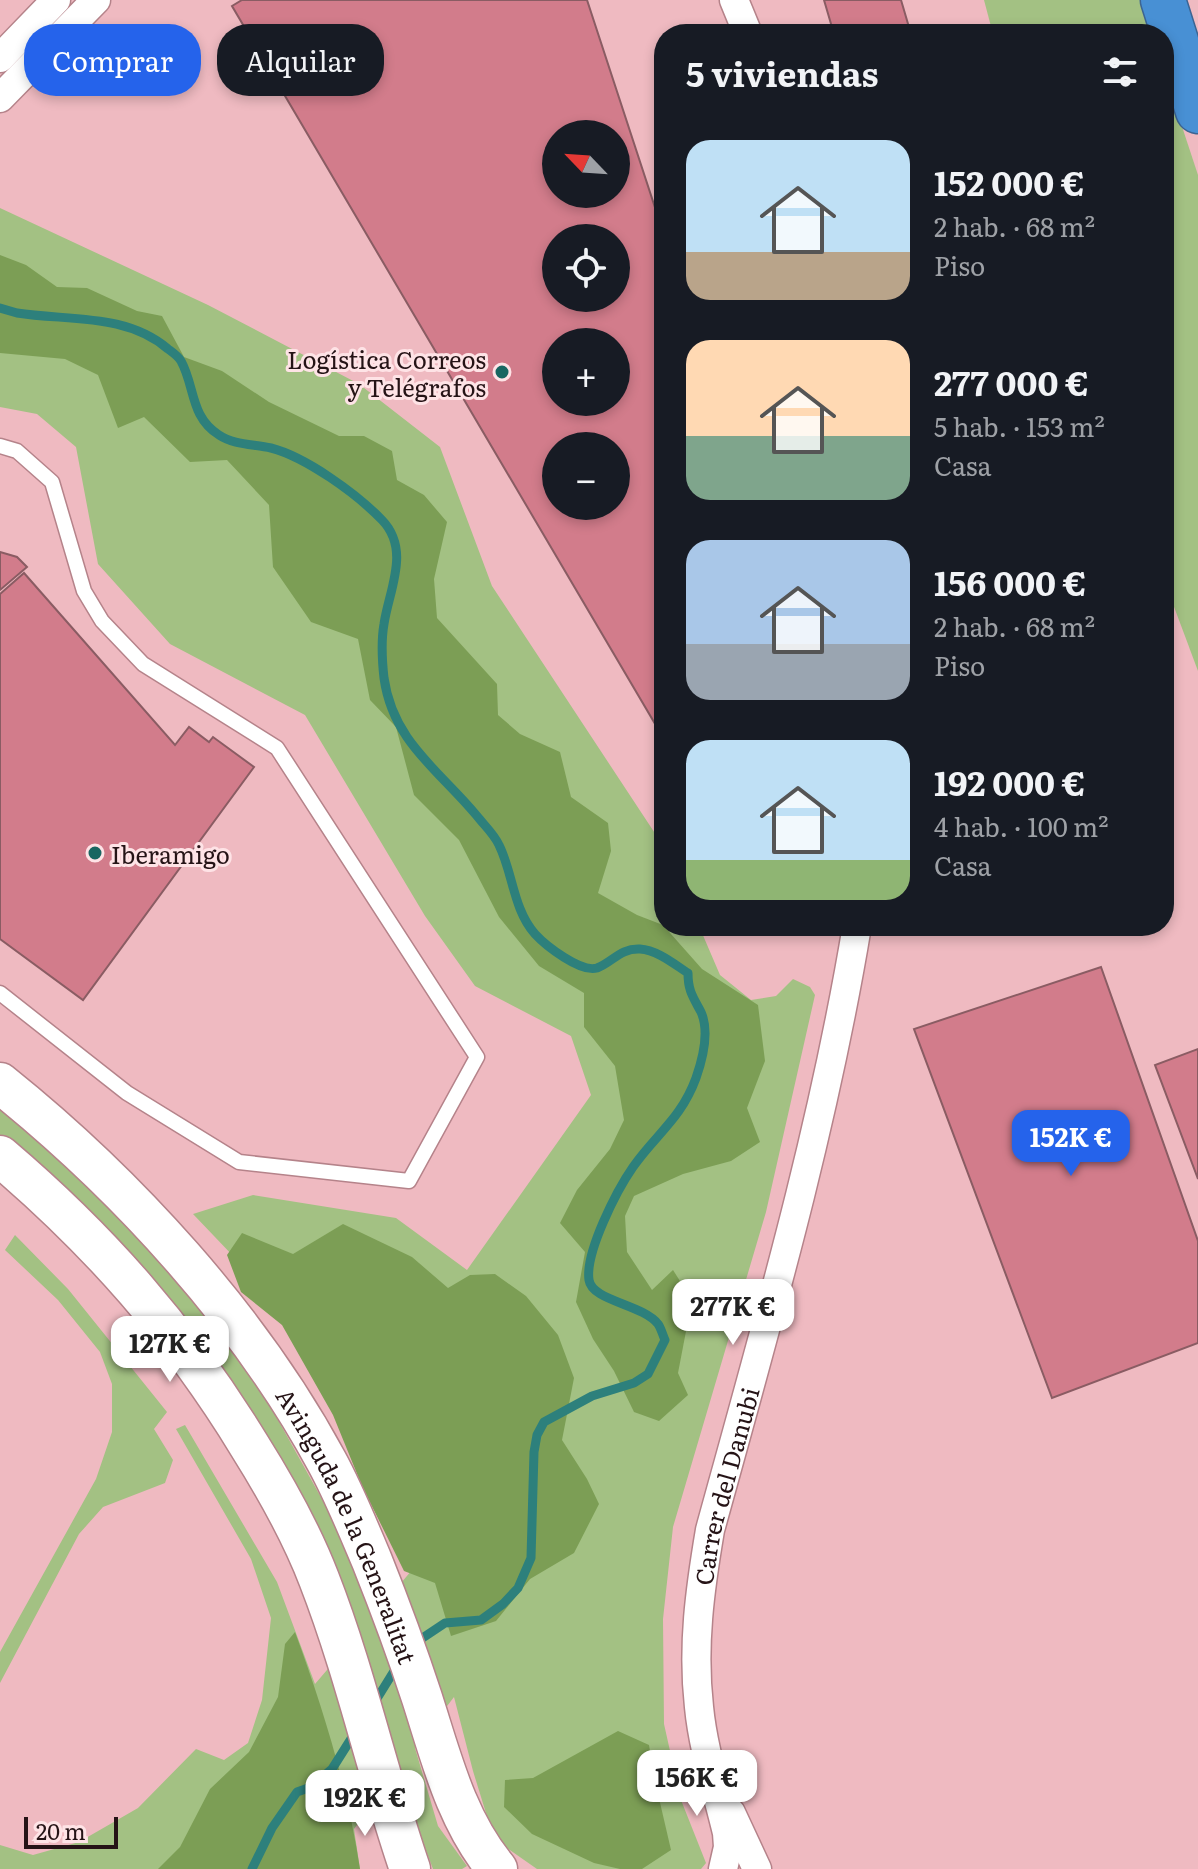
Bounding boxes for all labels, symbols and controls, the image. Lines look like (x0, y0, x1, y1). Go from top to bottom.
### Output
chip: Comprar (24, 24, 201, 96)
chip: Alquilar (217, 24, 384, 96)
text: 5 viviendas (686, 47, 879, 97)
icon: filters (1098, 50, 1142, 94)
north arrow (542, 120, 630, 208)
map controls (542, 120, 630, 520)
text: 152 000 € (934, 156, 1085, 206)
icon: home (750, 172, 846, 268)
text: 2 hab. · 68 m² (934, 206, 1095, 245)
button: locate (542, 224, 630, 312)
text: Piso (934, 245, 985, 284)
button: + (542, 328, 630, 416)
place label: Logística Correos y Telégrafos (287, 341, 486, 404)
text: 277 000 € (934, 356, 1089, 406)
marker: Logística Correos y Telégrafos (493, 363, 511, 381)
icon: home (750, 372, 846, 468)
text: 5 hab. · 153 m² (934, 406, 1105, 445)
button: − (542, 432, 630, 520)
text: Casa (934, 445, 991, 484)
text: 156 000 € (934, 556, 1087, 606)
icon: home (750, 572, 846, 668)
text: 2 hab. · 68 m² (934, 606, 1095, 645)
text: Piso (934, 645, 985, 684)
text: 192 000 € (934, 756, 1086, 806)
icon: home (750, 772, 846, 868)
text: 4 hab. · 100 m² (934, 806, 1109, 845)
place label: Iberamigo (111, 836, 230, 871)
marker: Iberamigo (86, 844, 104, 862)
text: Casa (934, 845, 991, 884)
pin: 152K € (1006, 1110, 1136, 1178)
text: 152K € (1030, 1116, 1112, 1155)
pin: 277K € (668, 1279, 798, 1347)
text: 277K € (690, 1285, 776, 1324)
pin: 127K € (105, 1316, 235, 1384)
text: 127K € (129, 1322, 211, 1361)
street label: Avinguda de la Generalitat (269, 1380, 427, 1668)
street label: Carrer del Danubi (684, 1383, 766, 1587)
pin: 156K € (632, 1750, 762, 1818)
text: 156K € (655, 1756, 739, 1795)
pin: 192K € (300, 1770, 430, 1838)
text: 192K € (324, 1776, 407, 1815)
scale bar (24, 1813, 118, 1849)
text: 20 m (36, 1814, 86, 1847)

